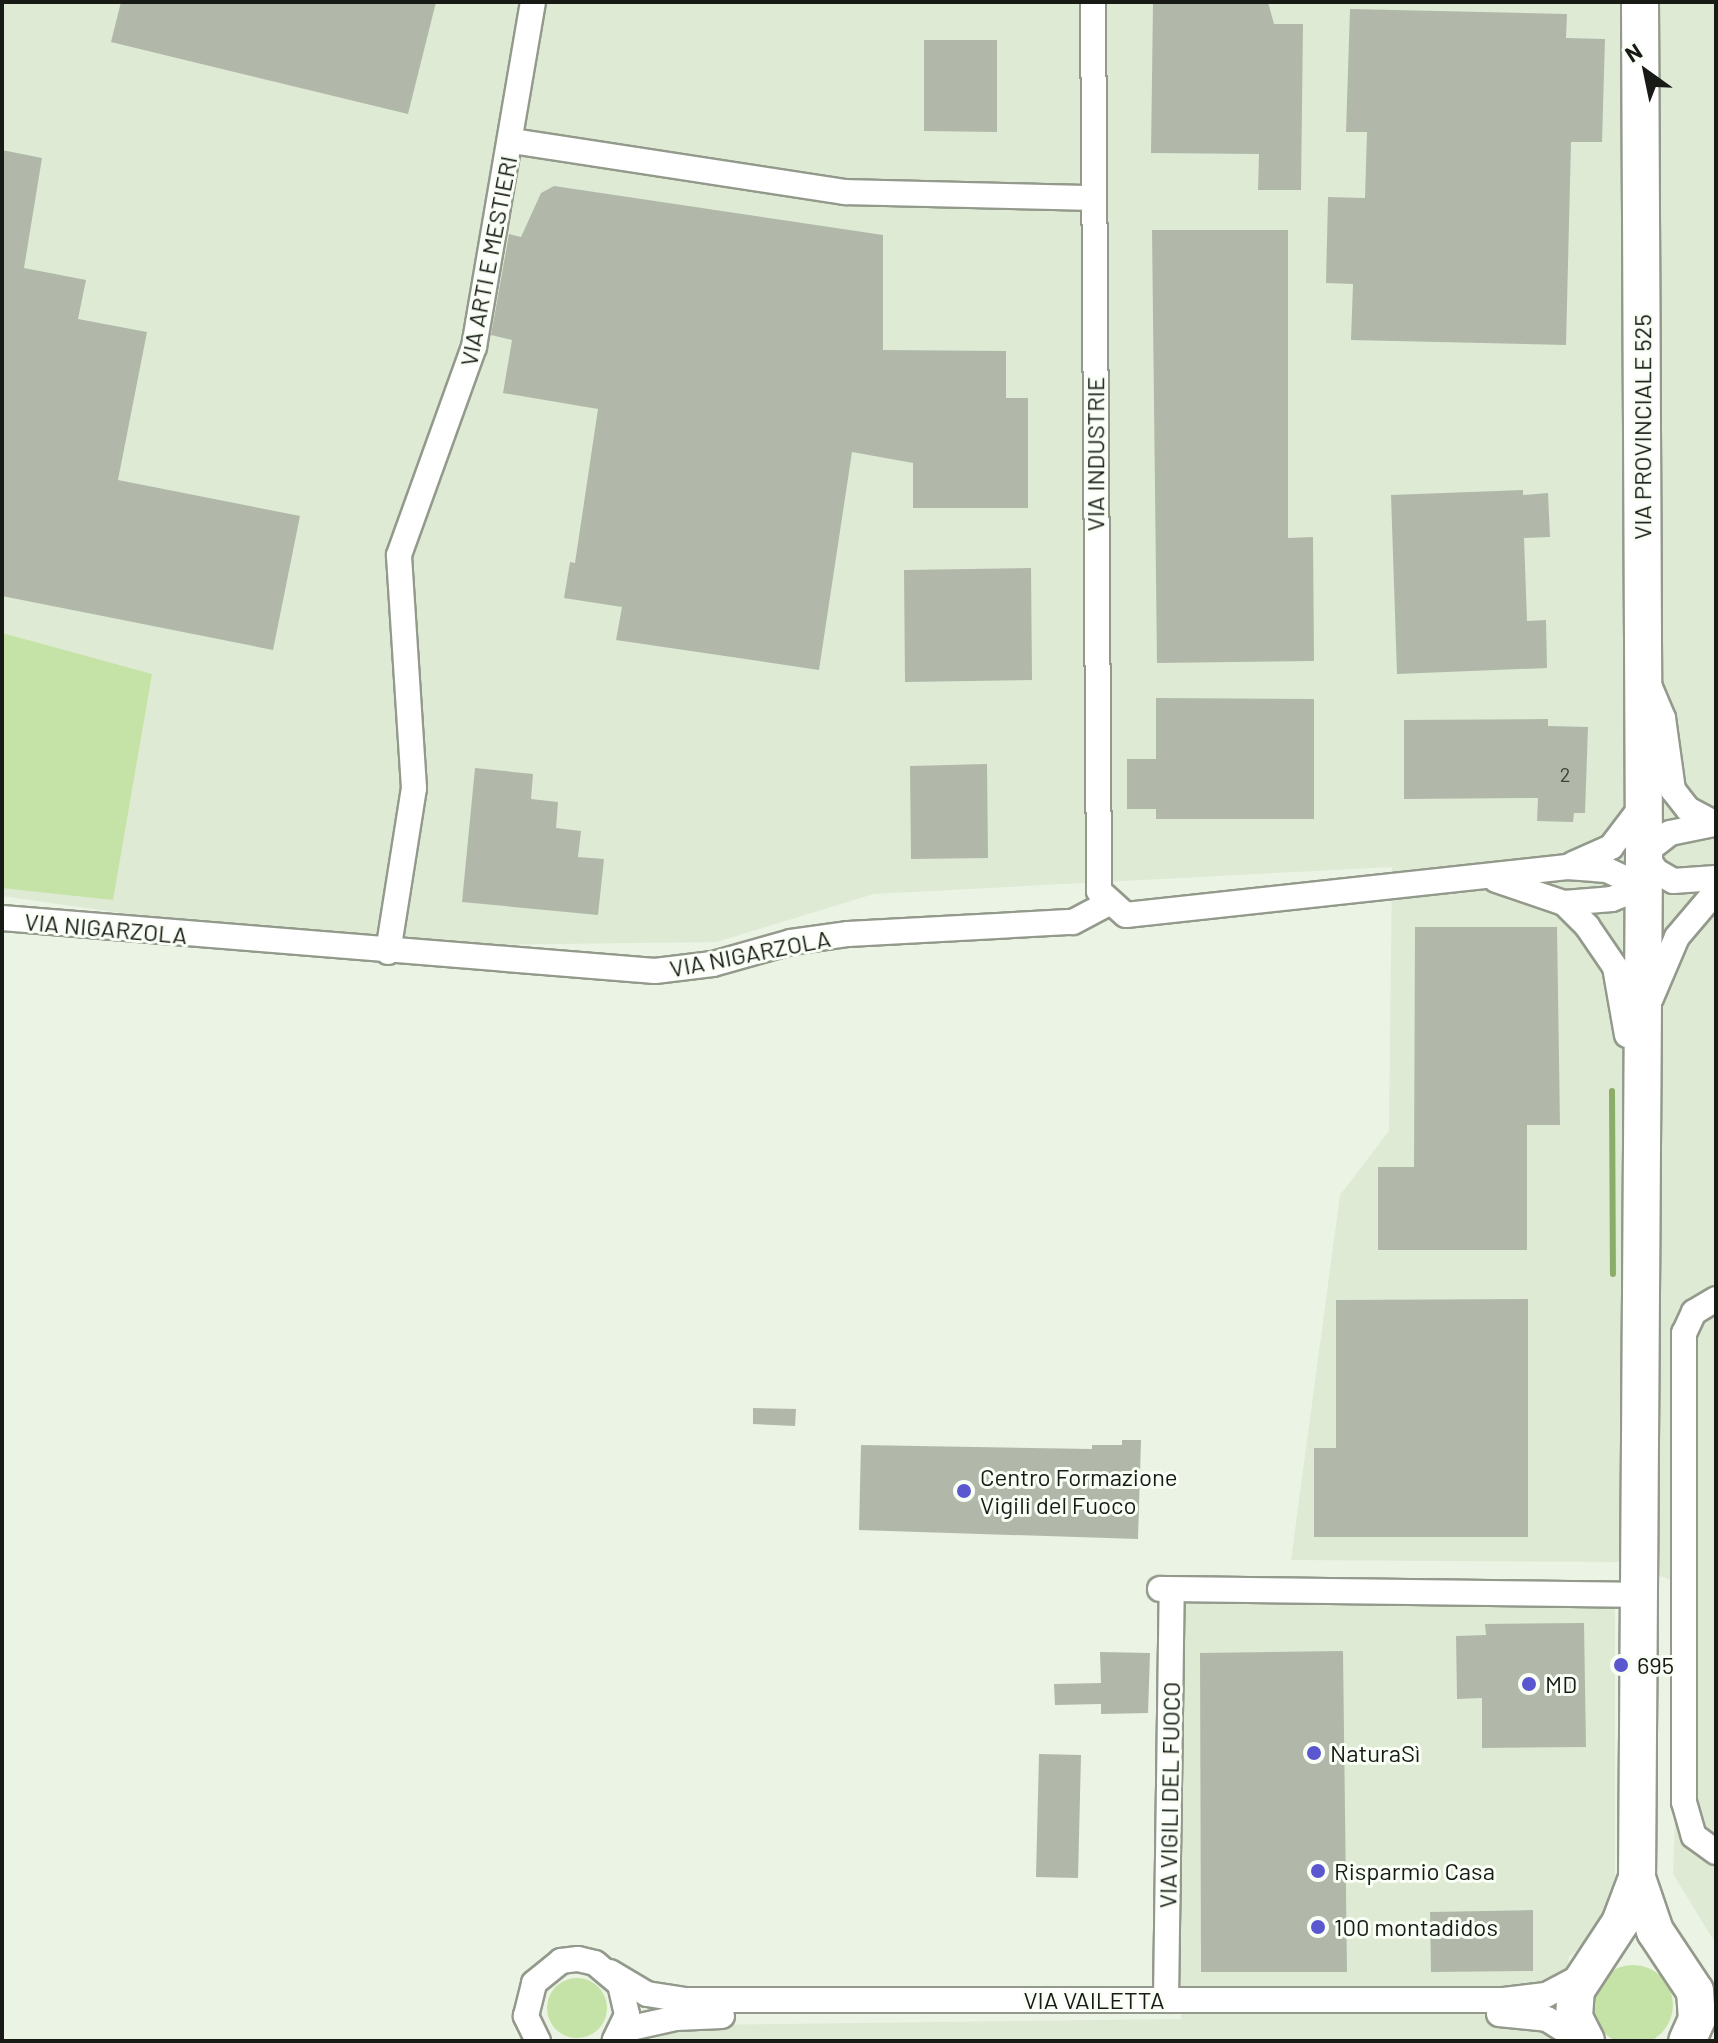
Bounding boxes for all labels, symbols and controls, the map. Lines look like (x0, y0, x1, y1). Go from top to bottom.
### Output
north arrow (1606, 32, 1686, 112)
text: N (1620, 37, 1646, 67)
street label: VIA ARTI E MESTIERI (454, 153, 522, 369)
street label: VIA PROVINCIALE 525 (1628, 314, 1656, 540)
street label: VIA INDUSTRIE (1081, 377, 1109, 531)
house number: 2 (1560, 762, 1570, 786)
street label: VIA NIGARZOLA (23, 907, 189, 949)
street label: VIA NIGARZOLA (667, 923, 833, 983)
place label: Centro Formazione Vigili del Fuoco (980, 1463, 1178, 1519)
marker: Centro Formazione Vigili del Fuoco (955, 1482, 973, 1500)
place label: 695 (1637, 1651, 1674, 1679)
marker: 695 (1612, 1656, 1630, 1674)
place label: MD (1545, 1670, 1577, 1698)
marker: MD (1520, 1675, 1538, 1693)
street label: VIA VIGILI DEL FUOCO (1153, 1681, 1185, 1909)
place label: NaturaSì (1330, 1739, 1420, 1767)
marker: NaturaSì (1305, 1744, 1323, 1762)
place label: Risparmio Casa (1334, 1857, 1495, 1885)
marker: Risparmio Casa (1309, 1862, 1327, 1880)
place label: 100 montadidos (1334, 1913, 1498, 1941)
marker: 100 montadidos (1309, 1918, 1327, 1936)
street label: VIA VAILETTA (1023, 1986, 1165, 2014)

